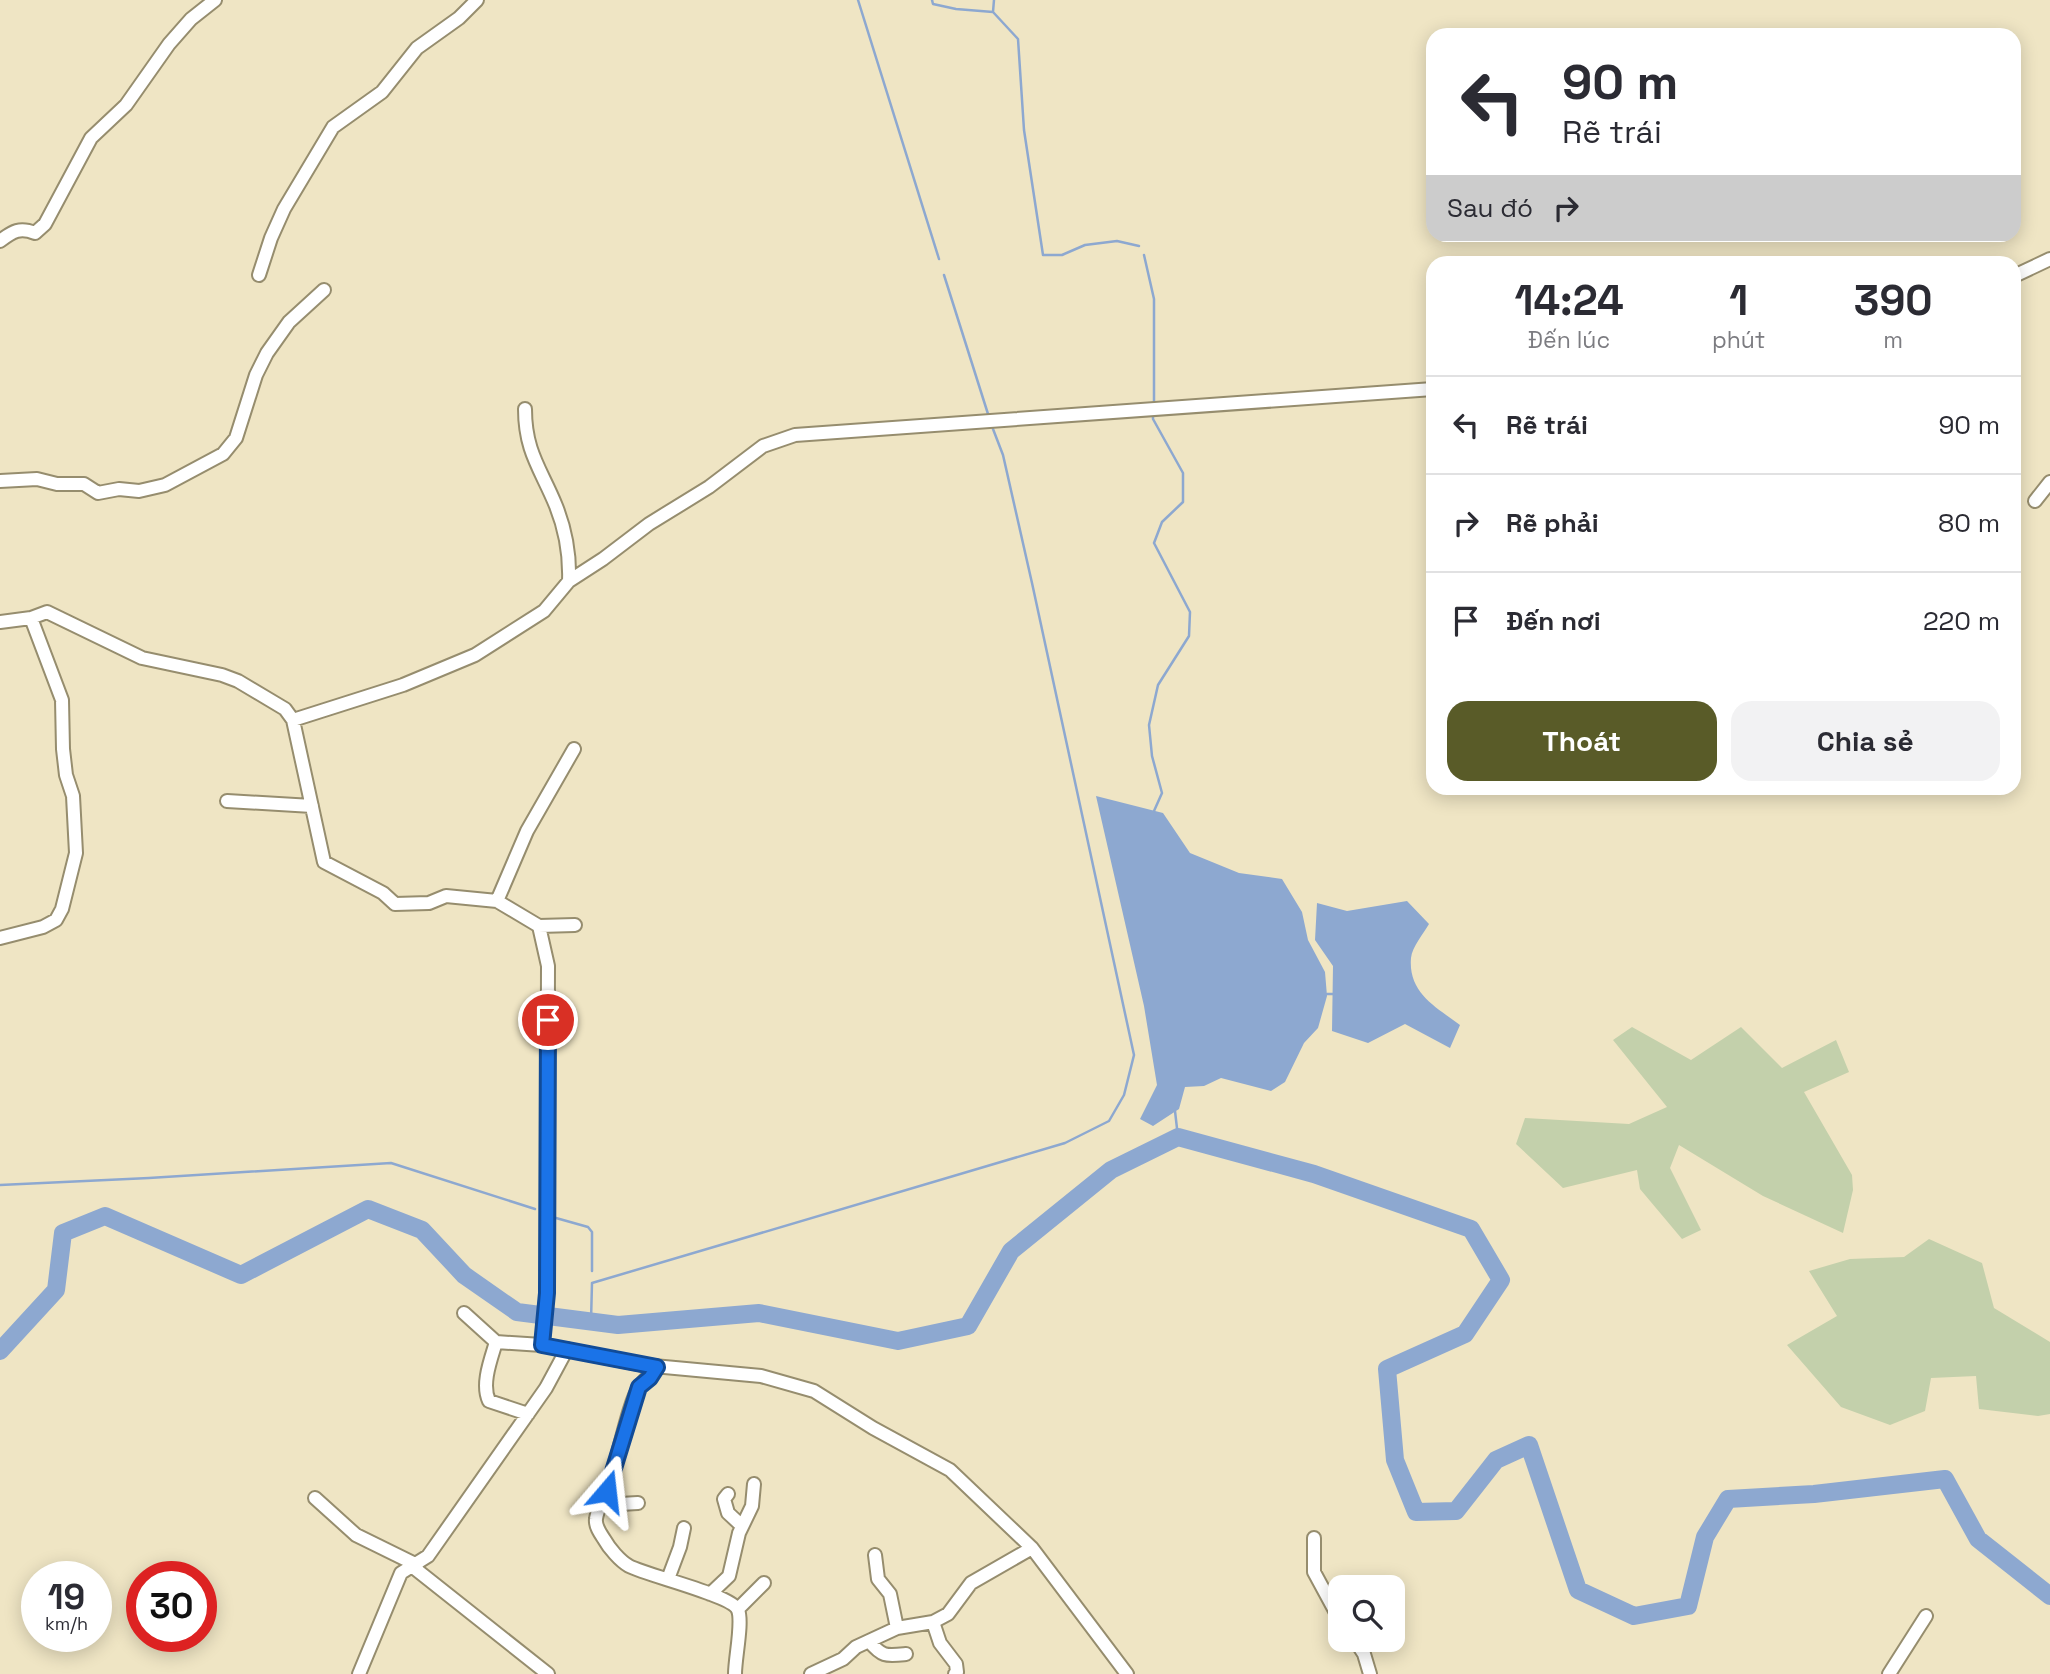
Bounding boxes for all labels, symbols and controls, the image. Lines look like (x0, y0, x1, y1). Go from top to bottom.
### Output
text: 90 m (1562, 51, 1678, 113)
icon: left (1447, 56, 1538, 147)
text: Rẽ trái (1562, 112, 1662, 152)
icon: right (1547, 189, 1585, 227)
text: Sau đó (1447, 191, 1533, 225)
text: 14:24 (1514, 274, 1624, 327)
text: 1 (1729, 274, 1748, 327)
text: 390 (1854, 274, 1933, 327)
text: Đến lúc (1528, 325, 1610, 355)
text: phút (1712, 325, 1765, 355)
text: m (1883, 325, 1903, 355)
icon: left (1447, 406, 1485, 444)
text: Rẽ trái (1506, 408, 1588, 442)
text: 90 m (1938, 408, 2000, 442)
icon: right (1447, 504, 1485, 542)
text: Rẽ phải (1506, 506, 1599, 540)
text: 80 m (1938, 506, 2000, 540)
icon: arrive (1447, 602, 1485, 640)
text: Đến nơi (1506, 604, 1601, 638)
text: 220 m (1923, 604, 2000, 638)
button: Thoát (1447, 701, 1717, 781)
button: Chia sẻ (1731, 701, 2000, 781)
pin (518, 990, 578, 1050)
icon: arrive (529, 1001, 567, 1039)
position arrow (570, 1454, 644, 1528)
speed limit sign: 30 (126, 1561, 217, 1652)
text: 19 (48, 1575, 85, 1619)
map controls (1328, 1575, 1405, 1652)
button: search (1328, 1575, 1405, 1652)
text: km/h (45, 1612, 88, 1635)

